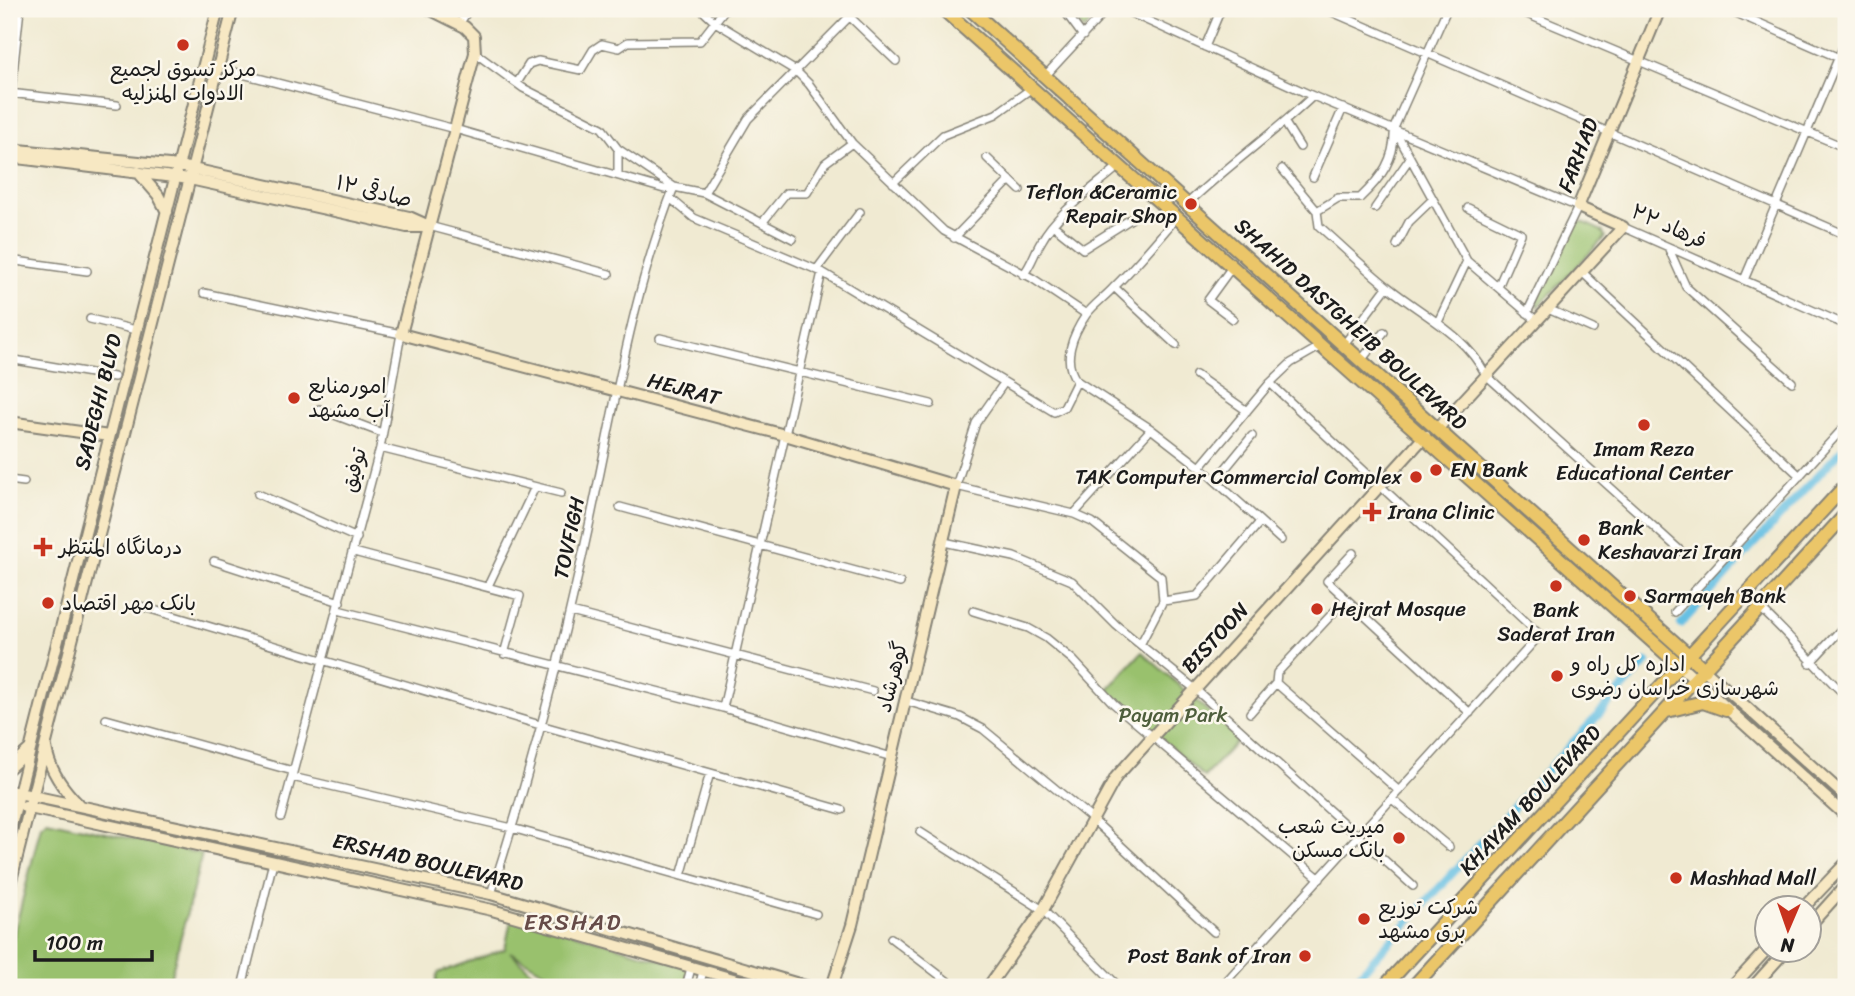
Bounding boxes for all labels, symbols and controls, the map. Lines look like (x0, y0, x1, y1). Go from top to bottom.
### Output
marker: مركز تسوق لجميع الادوات المنزليه (175, 37, 191, 53)
place label: مركز تسوق لجميع الادوات المنزليه (110, 50, 256, 112)
street label: FARHAD (1546, 112, 1610, 198)
street label: صادقی ۱۲ (332, 163, 416, 219)
place label: Teflon &Ceramic Repair Shop (1026, 173, 1178, 235)
street label: فرهاد ۲۲ (1625, 192, 1713, 260)
marker: Teflon &Ceramic Repair Shop (1183, 196, 1199, 212)
street label: SHAHID DASTGHEIB BOULEVARD (1225, 208, 1477, 440)
street label: SADEGHI BLVD (63, 329, 133, 474)
street label: HEJRAT (643, 361, 726, 417)
place label: امورمنابع آب مشهد (308, 367, 390, 429)
marker: امورمنابع آب مشهد (286, 390, 302, 406)
marker: Imam Reza Educational Center (1636, 417, 1652, 433)
place label: Imam Reza Educational Center (1556, 430, 1734, 492)
street label: توفیق (330, 443, 378, 497)
place label: EN Bank (1450, 451, 1528, 489)
place label: TAK Computer Commercial Complex (1075, 458, 1402, 496)
marker: EN Bank (1428, 462, 1444, 478)
marker: TAK Computer Commercial Complex (1408, 469, 1424, 485)
street label: TOVFIGH (542, 493, 596, 583)
place label: Irana Clinic (1387, 493, 1495, 531)
marker: Irana Clinic (1362, 502, 1382, 522)
place label: Bank Keshavarzi Iran (1598, 509, 1742, 571)
place label: درمانگاه المنتظر (57, 528, 182, 566)
marker: Bank Keshavarzi Iran (1576, 532, 1592, 548)
marker: درمانگاه المنتظر (33, 537, 53, 557)
place label: Sarmayeh Bank (1644, 577, 1787, 615)
marker: Bank Saderat Iran (1548, 578, 1564, 594)
place label: بانک مهر اقتصاد (62, 584, 196, 622)
marker: Sarmayeh Bank (1622, 588, 1638, 604)
place label: Hejrat Mosque (1331, 590, 1466, 628)
place label: Bank Saderat Iran (1497, 591, 1615, 653)
street label: BISTOON (1171, 593, 1259, 683)
marker: بانک مهر اقتصاد (40, 595, 56, 611)
marker: Hejrat Mosque (1309, 601, 1325, 617)
street label: گوهرشاد (865, 637, 919, 717)
place label: اداره کل راه و شهرسازی خراسان رضوی (1569, 645, 1779, 707)
marker: اداره کل راه و شهرسازی خراسان رضوی (1549, 668, 1565, 684)
park label: Payam Park (1119, 696, 1228, 734)
street label: KHAYAM BOULEVARD (1449, 715, 1611, 885)
place label: میریت شعب بانک مسکن (1278, 807, 1385, 869)
street label: ERSHAD BOULEVARD (329, 822, 528, 903)
marker: میریت شعب بانک مسکن (1391, 830, 1407, 846)
place label: Mashhad Mall (1690, 859, 1817, 897)
marker: Mashhad Mall (1668, 870, 1684, 886)
place label: شرکت توزیع برق مشهد (1378, 888, 1478, 950)
north arrow (1754, 894, 1824, 964)
district label: ERSHAD (524, 902, 622, 943)
marker: شرکت توزیع برق مشهد (1356, 911, 1372, 927)
scale bar (35, 919, 152, 963)
text: 100 m (46, 924, 103, 962)
text: N (1779, 929, 1796, 962)
place label: Post Bank of Iran (1128, 937, 1291, 975)
marker: Post Bank of Iran (1297, 948, 1313, 964)

